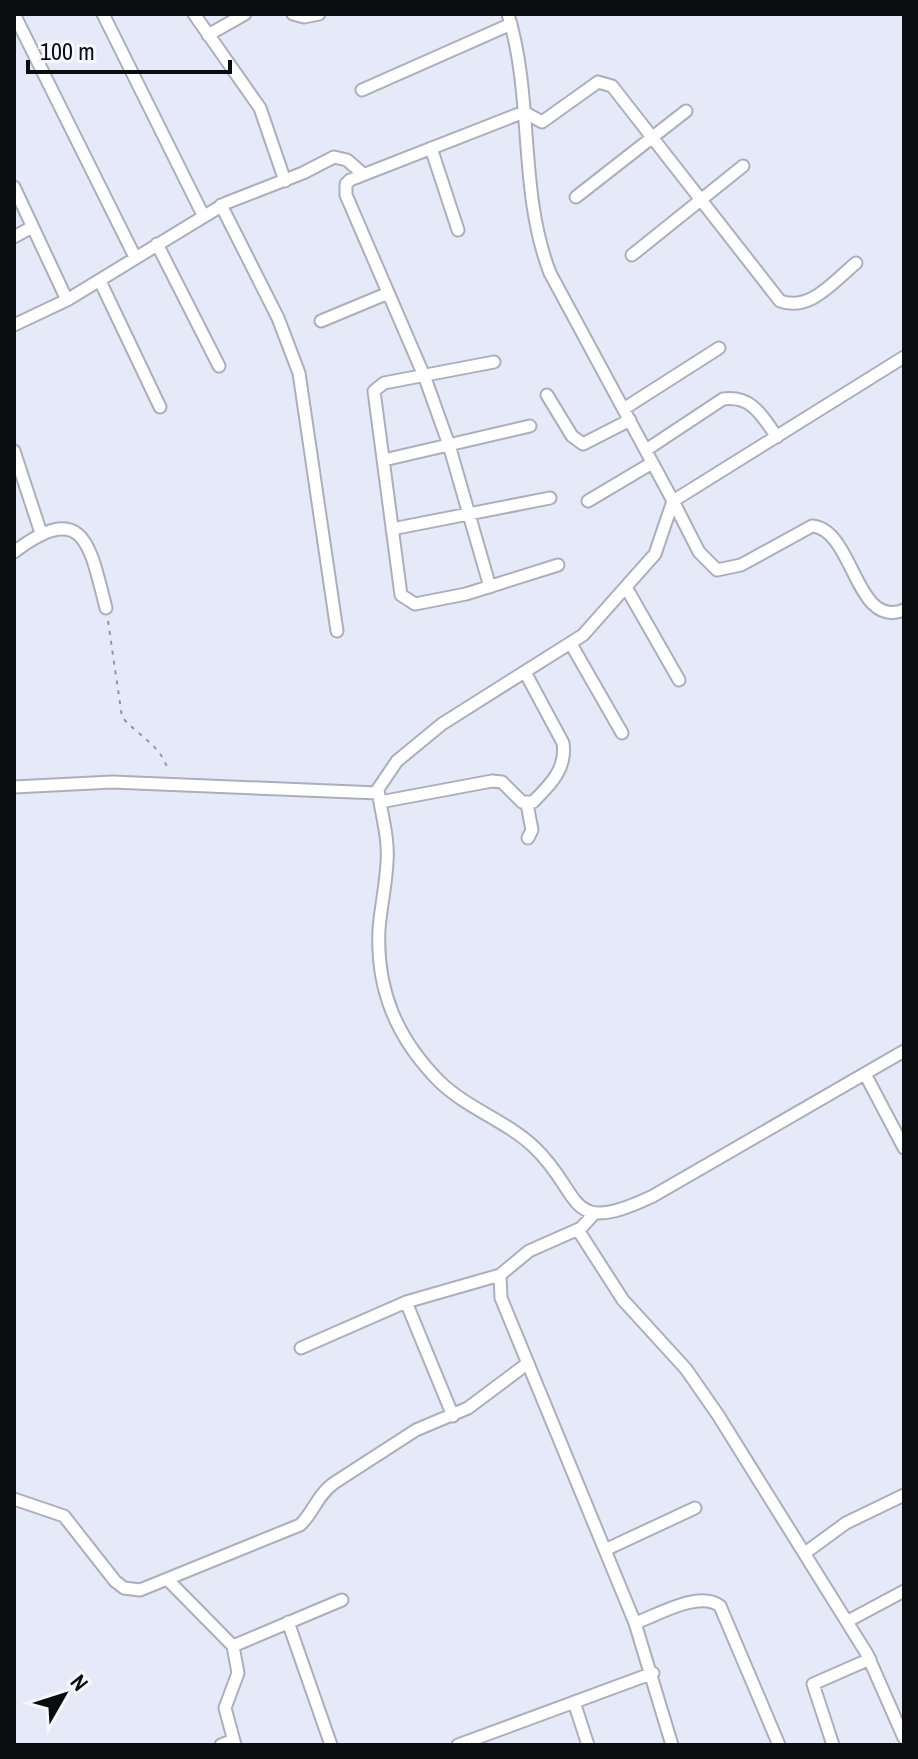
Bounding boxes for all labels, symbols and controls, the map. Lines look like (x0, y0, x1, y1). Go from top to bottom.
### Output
scale bar (28, 24, 230, 74)
text: 100 m (40, 35, 95, 67)
north arrow (24, 1655, 104, 1735)
text: N (64, 1668, 95, 1697)

